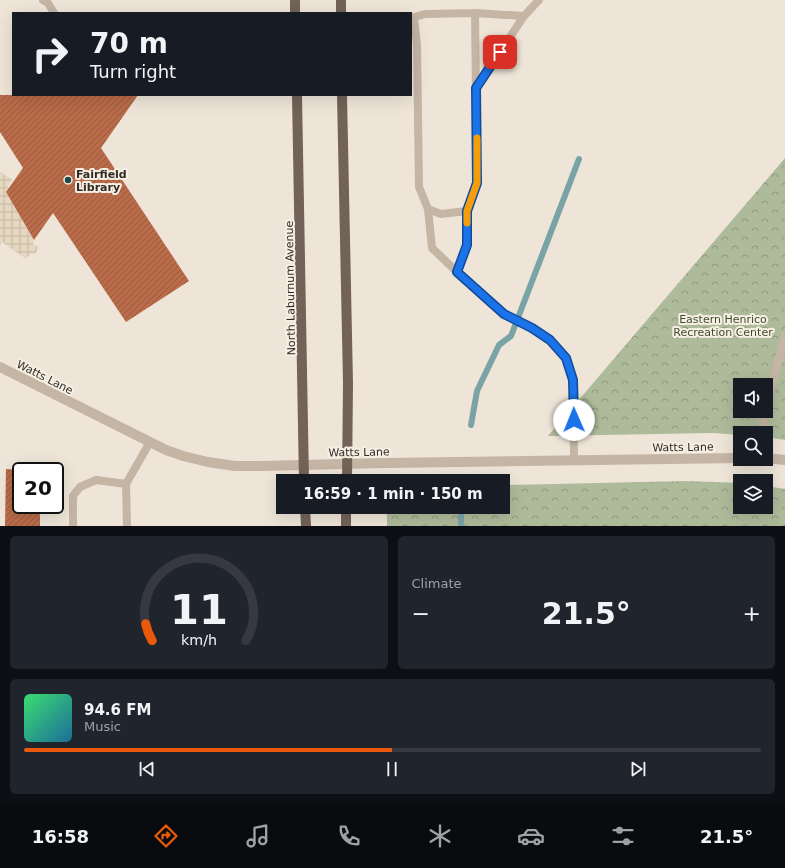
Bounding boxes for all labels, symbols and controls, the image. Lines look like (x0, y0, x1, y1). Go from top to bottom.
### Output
text: 70 m (90, 27, 168, 60)
icon: right (24, 28, 76, 80)
pin (483, 35, 517, 69)
icon: arrive (489, 41, 511, 63)
text: Turn right (90, 61, 176, 82)
place label: Fairfield Library (76, 168, 127, 194)
marker: Fairfield Library (63, 175, 73, 185)
street label: North Laburnum Avenue (283, 220, 298, 355)
park label: Eastern Henrico Recreation Center (673, 313, 773, 339)
street label: Watts Lane (14, 358, 75, 397)
map controls (733, 378, 773, 514)
button: sound (733, 378, 773, 418)
position arrow (553, 399, 595, 441)
button: search (733, 426, 773, 466)
street label: Watts Lane (652, 440, 714, 455)
street label: Watts Lane (328, 445, 390, 460)
speed limit sign: 20 (12, 462, 64, 514)
button: layers (733, 474, 773, 514)
text: 16:59 · 1 min · 150 m (303, 485, 483, 503)
text: Climate (412, 576, 462, 591)
text: 11 (170, 584, 228, 633)
text: 21.5° (542, 596, 631, 631)
text: − (412, 601, 430, 626)
text: + (743, 601, 761, 626)
text: km/h (181, 631, 217, 647)
text: 94.6 FM (84, 701, 151, 719)
text: Music (84, 719, 121, 734)
icon: previous (136, 758, 158, 780)
icon: pause (381, 758, 403, 780)
icon: next (627, 758, 649, 780)
icon: directions (152, 822, 180, 850)
icon: music (244, 822, 272, 850)
icon: phone (335, 822, 363, 850)
icon: climate (426, 822, 454, 850)
icon: car (517, 822, 545, 850)
icon: filters (609, 822, 637, 850)
text: 16:58 (32, 826, 89, 847)
text: 21.5° (700, 826, 753, 847)

